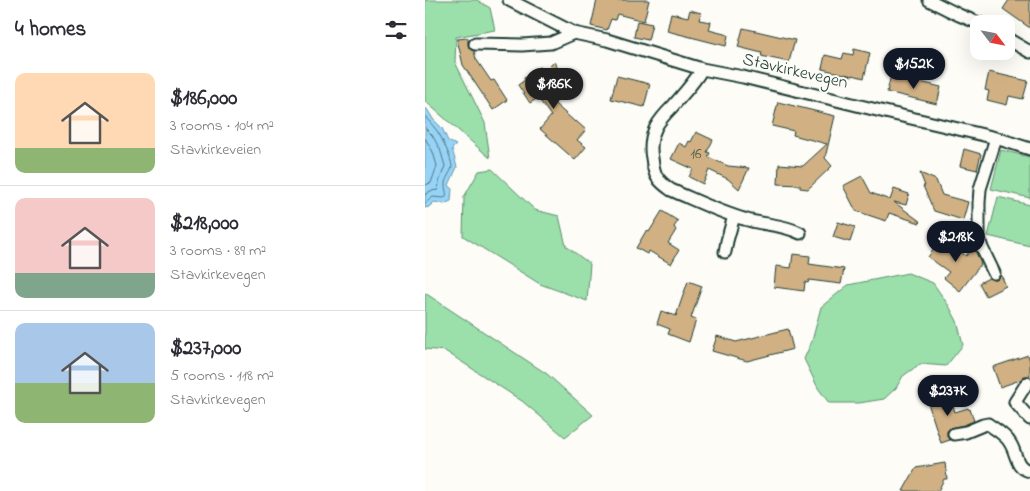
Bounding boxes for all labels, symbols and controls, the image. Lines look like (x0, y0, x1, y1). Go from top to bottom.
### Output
text: 4 homes (15, 15, 86, 45)
north arrow (970, 15, 1015, 60)
map controls (970, 15, 1015, 60)
icon: filters (382, 16, 410, 44)
street label: Stavkirkevegen (739, 47, 850, 98)
pin: $152K (879, 48, 949, 90)
text: $152K (894, 52, 934, 76)
pin: $186K (519, 68, 589, 110)
text: $186K (536, 72, 572, 96)
text: $186,000 (170, 84, 237, 114)
icon: home (55, 93, 115, 153)
text: 3 rooms · 104 m² (170, 114, 274, 138)
text: Stavkirkeveien (170, 138, 261, 162)
house number: 16 (690, 143, 702, 165)
text: $218,000 (170, 209, 239, 239)
icon: home (55, 218, 115, 278)
pin: $218K (921, 220, 991, 263)
text: $218K (938, 225, 974, 249)
text: 3 rooms · 89 m² (170, 239, 266, 263)
text: Stavkirkevegen (170, 263, 266, 287)
text: $237,000 (170, 334, 241, 364)
icon: home (55, 343, 115, 403)
text: 5 rooms · 118 m² (170, 364, 274, 388)
pin: $237K (913, 374, 983, 417)
text: $237K (929, 379, 967, 403)
text: Stavkirkevegen (170, 388, 266, 412)

